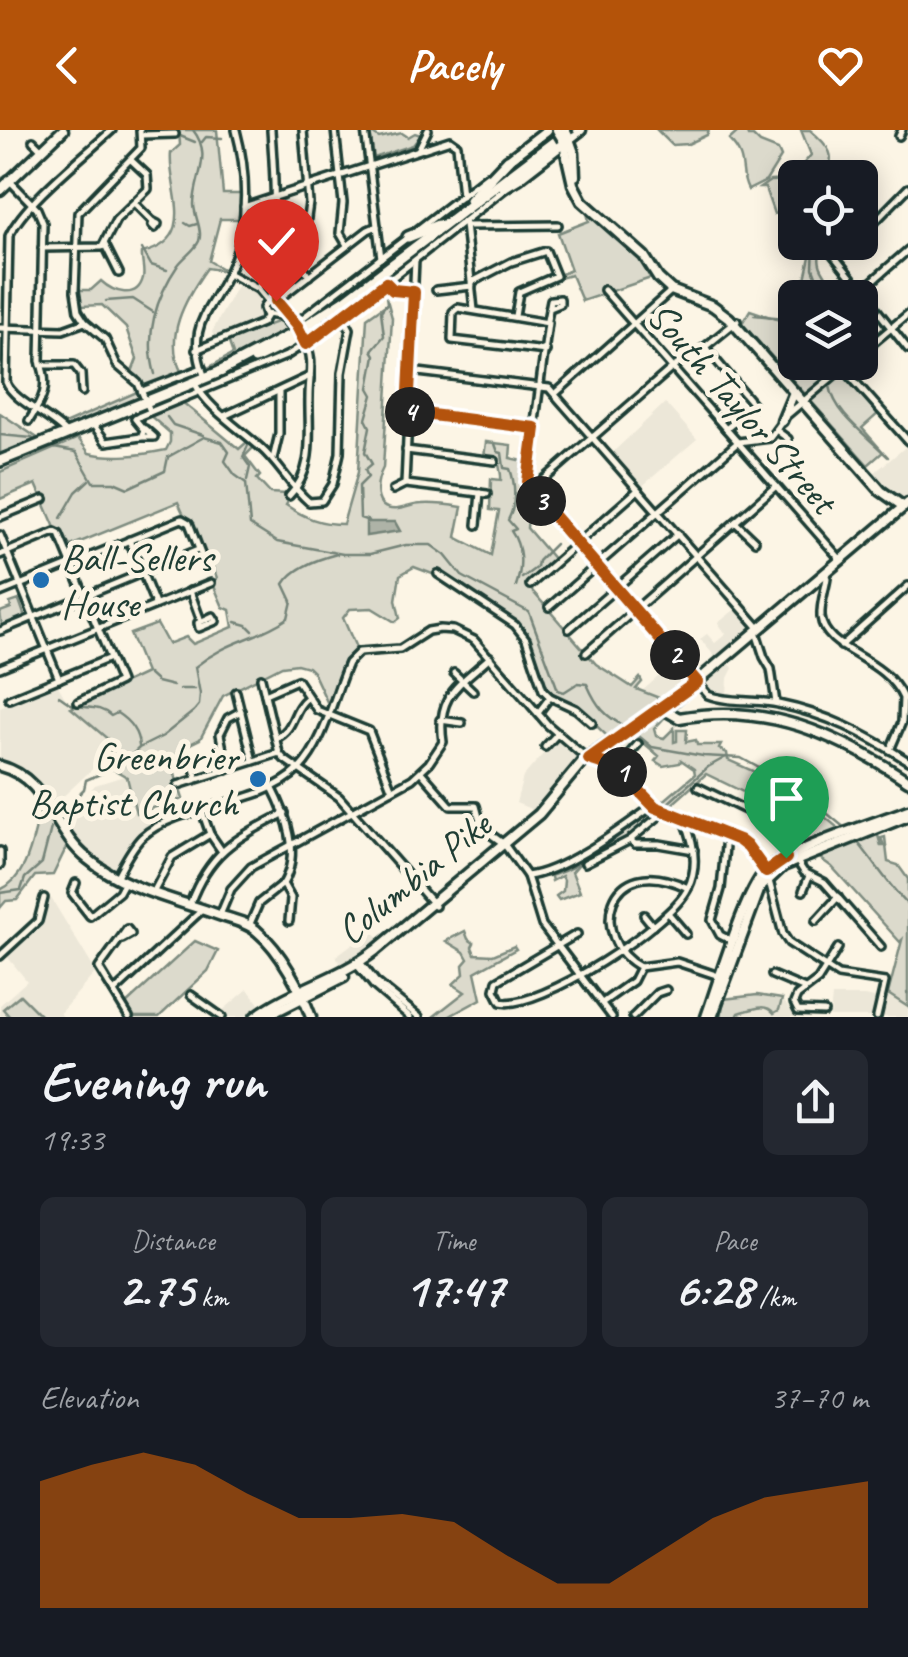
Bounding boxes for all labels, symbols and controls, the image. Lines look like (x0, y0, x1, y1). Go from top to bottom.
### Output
text: Pacely (407, 37, 501, 94)
icon: back (40, 38, 95, 93)
icon: heart (813, 38, 868, 93)
map controls (778, 160, 878, 380)
button: locate (778, 160, 878, 260)
pin (234, 199, 319, 302)
icon: check (249, 214, 304, 269)
button: layers (778, 280, 878, 380)
street label: South Taylor Street (637, 291, 850, 527)
pin: 4 (385, 387, 435, 437)
text: 4 (404, 394, 416, 429)
pin: 3 (516, 476, 566, 526)
text: 3 (535, 483, 547, 518)
place label: Ball-Sellers House (61, 533, 216, 629)
marker: Ball-Sellers House (30, 569, 52, 591)
pin: 2 (650, 630, 700, 680)
text: 2 (669, 637, 681, 672)
place label: Greenbrier Baptist Church (29, 732, 241, 828)
pin: 1 (597, 747, 647, 797)
text: 1 (616, 754, 628, 789)
pin (744, 756, 829, 859)
marker: Greenbrier Baptist Church (247, 768, 269, 790)
icon: arrive (759, 771, 814, 826)
street label: Columbia Pike (326, 798, 503, 955)
text: Evening run (40, 1046, 265, 1116)
button: share (763, 1050, 868, 1155)
text: 19:33 (40, 1119, 104, 1160)
text: Distance (131, 1223, 215, 1258)
text: Time (433, 1223, 475, 1258)
text: Pace (713, 1223, 757, 1258)
text: 2.75 (118, 1258, 194, 1321)
text: 17:47 (404, 1258, 504, 1321)
text: 6:28 (674, 1258, 753, 1321)
text: km (194, 1279, 228, 1314)
text: /km (753, 1279, 796, 1314)
text: Elevation (40, 1377, 138, 1418)
text: 37–70 m (770, 1377, 868, 1418)

